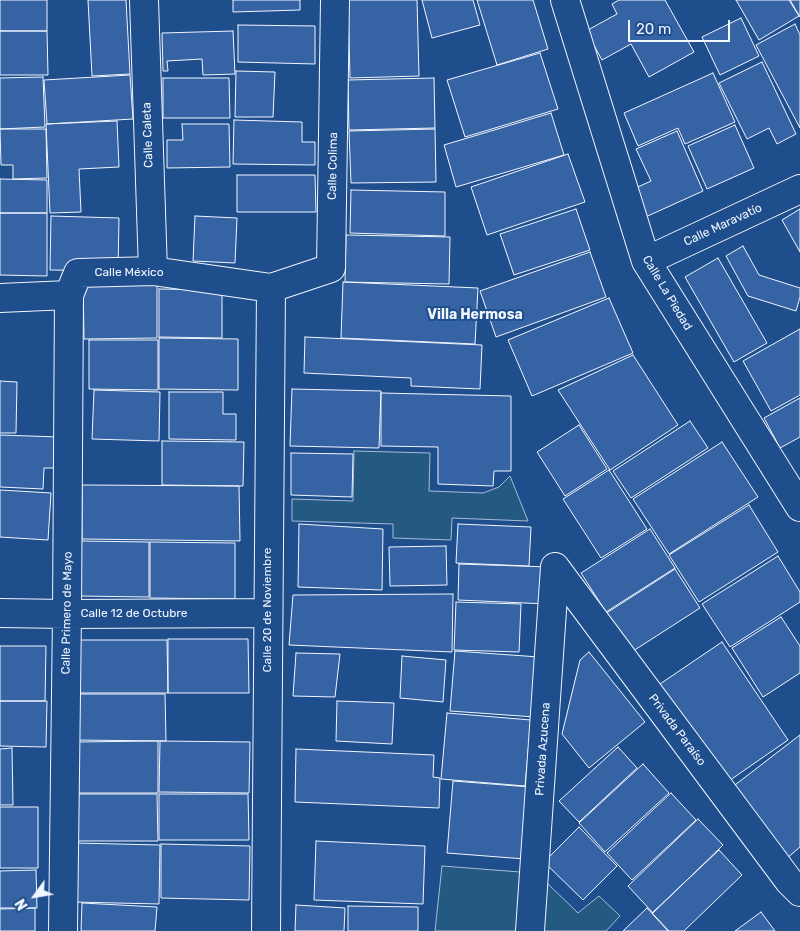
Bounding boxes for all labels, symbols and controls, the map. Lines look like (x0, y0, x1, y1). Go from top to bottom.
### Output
scale bar (630, 10, 732, 42)
text: 20 m (636, 20, 671, 38)
street label: Calle Caleta (140, 102, 156, 168)
street label: Calle Colima (325, 132, 341, 200)
street label: Calle Maravatío (682, 201, 764, 249)
street label: Calle La Piedad (639, 253, 695, 333)
street label: Calle México (94, 266, 164, 280)
district label: Villa Hermosa (427, 307, 523, 323)
street label: Calle 20 de Noviembre (261, 548, 275, 672)
street label: Calle Primero de Mayo (59, 551, 75, 675)
street label: Calle 12 de Octubre (81, 607, 187, 621)
street label: Privada Paraíso (645, 691, 709, 769)
street label: Privada Azucena (533, 702, 553, 796)
north arrow (10, 871, 60, 921)
text: N (12, 895, 32, 913)

